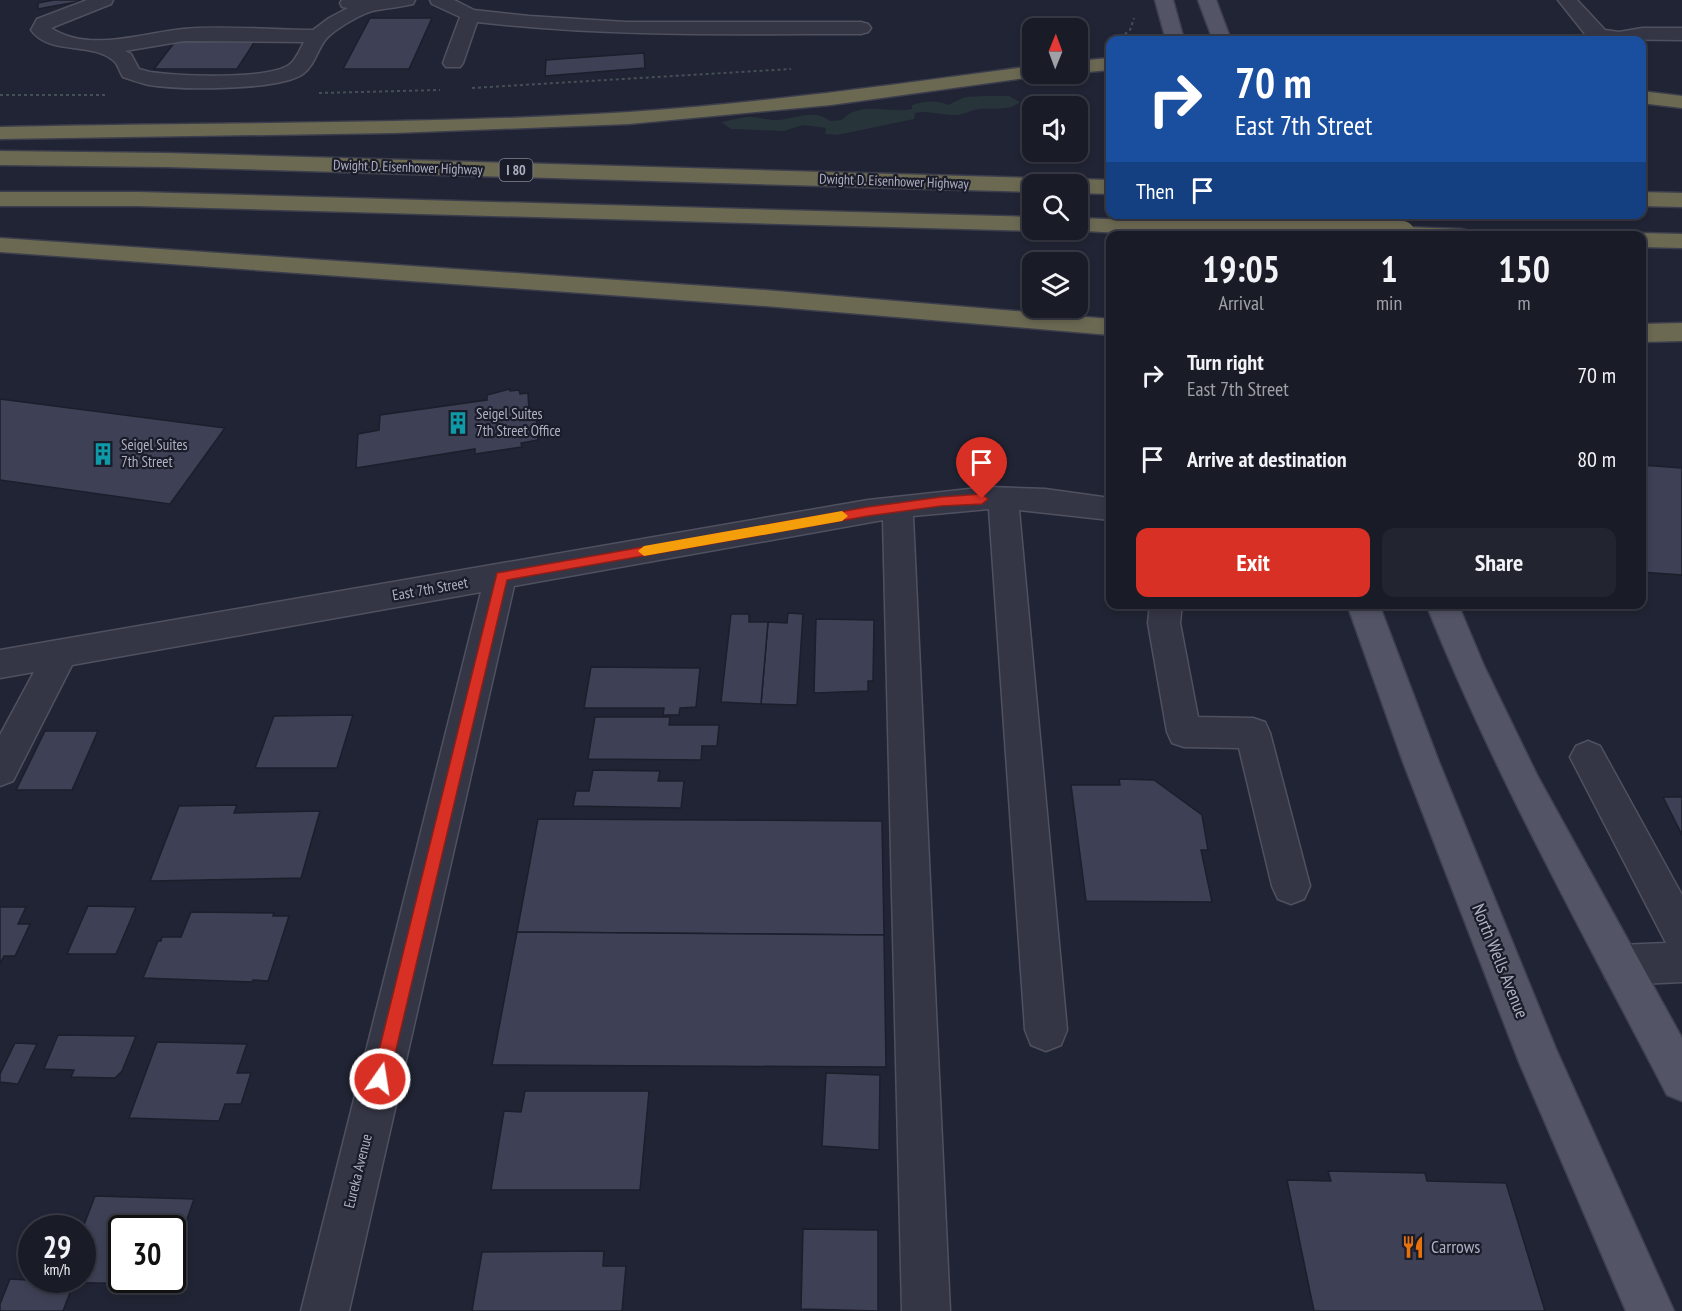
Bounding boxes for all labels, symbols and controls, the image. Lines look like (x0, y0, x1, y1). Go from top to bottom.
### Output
north arrow (1022, 18, 1088, 84)
map controls (1022, 18, 1088, 318)
text: 70 m (1235, 55, 1312, 110)
icon: right (1136, 60, 1214, 138)
button: sound (1022, 96, 1088, 162)
text: East 7th Street (1235, 108, 1373, 142)
street label: Dwight D. Eisenhower Highway (333, 155, 484, 179)
road number: I 80 (500, 159, 532, 181)
street label: Dwight D. Eisenhower Highway (819, 169, 970, 193)
button: search (1022, 174, 1088, 240)
icon: arrive (1186, 174, 1219, 207)
text: Then (1136, 177, 1174, 205)
text: 19:05 (1202, 245, 1280, 292)
text: 1 (1380, 245, 1398, 292)
text: 150 (1498, 245, 1550, 292)
button: layers (1022, 252, 1088, 318)
text: Arrival (1218, 290, 1264, 316)
text: min (1376, 290, 1402, 316)
text: m (1518, 290, 1531, 316)
text: Turn right (1187, 348, 1264, 376)
icon: right (1136, 359, 1169, 392)
text: 70 m (1577, 361, 1616, 389)
text: East 7th Street (1187, 376, 1289, 402)
place label: Seigel Suites 7th Street Office (476, 404, 561, 440)
building icon: Seigel Suites 7th Street Office (445, 410, 471, 436)
place label: Seigel Suites 7th Street (121, 435, 188, 471)
pin (956, 437, 1007, 499)
building icon: Seigel Suites 7th Street (90, 441, 116, 467)
icon: arrive (1136, 443, 1169, 476)
text: Arrive at destination (1187, 445, 1347, 473)
text: 80 m (1577, 445, 1616, 473)
icon: arrive (965, 446, 998, 479)
button: Exit (1136, 528, 1370, 597)
button: Share (1382, 528, 1616, 597)
street label: East 7th Street (391, 573, 469, 604)
street label: North Wells Avenue (1467, 900, 1534, 1021)
position arrow (348, 1047, 412, 1111)
street label: Eureka Avenue (339, 1132, 376, 1210)
speed limit sign: 30 (108, 1215, 186, 1293)
text: 29 (43, 1227, 71, 1266)
restaurant icon: Carrows (1400, 1234, 1426, 1260)
place label: Carrows (1431, 1235, 1480, 1258)
text: km/h (44, 1260, 70, 1279)

